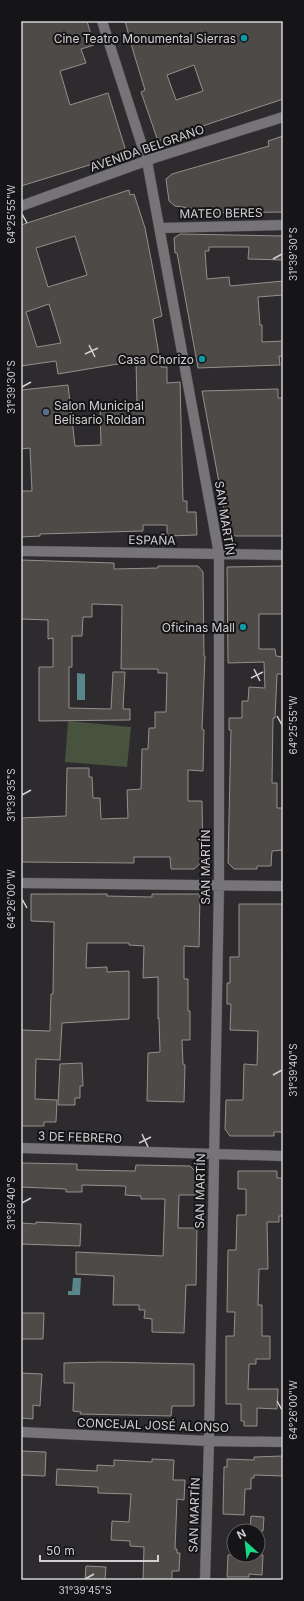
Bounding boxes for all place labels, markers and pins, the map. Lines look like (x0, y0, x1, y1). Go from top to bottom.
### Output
place label: Cine Teatro Monumental Sierras (54, 31, 236, 46)
marker: Cine Teatro Monumental Sierras (239, 33, 249, 43)
place label: Casa Chorizo (118, 352, 194, 367)
marker: Casa Chorizo (197, 354, 207, 364)
place label: Salon Municipal Belisario Roldan (54, 398, 145, 427)
marker: Salon Municipal Belisario Roldan (41, 407, 51, 417)
place label: Oficinas Mall (162, 620, 235, 635)
marker: Oficinas Mall (238, 622, 248, 632)

